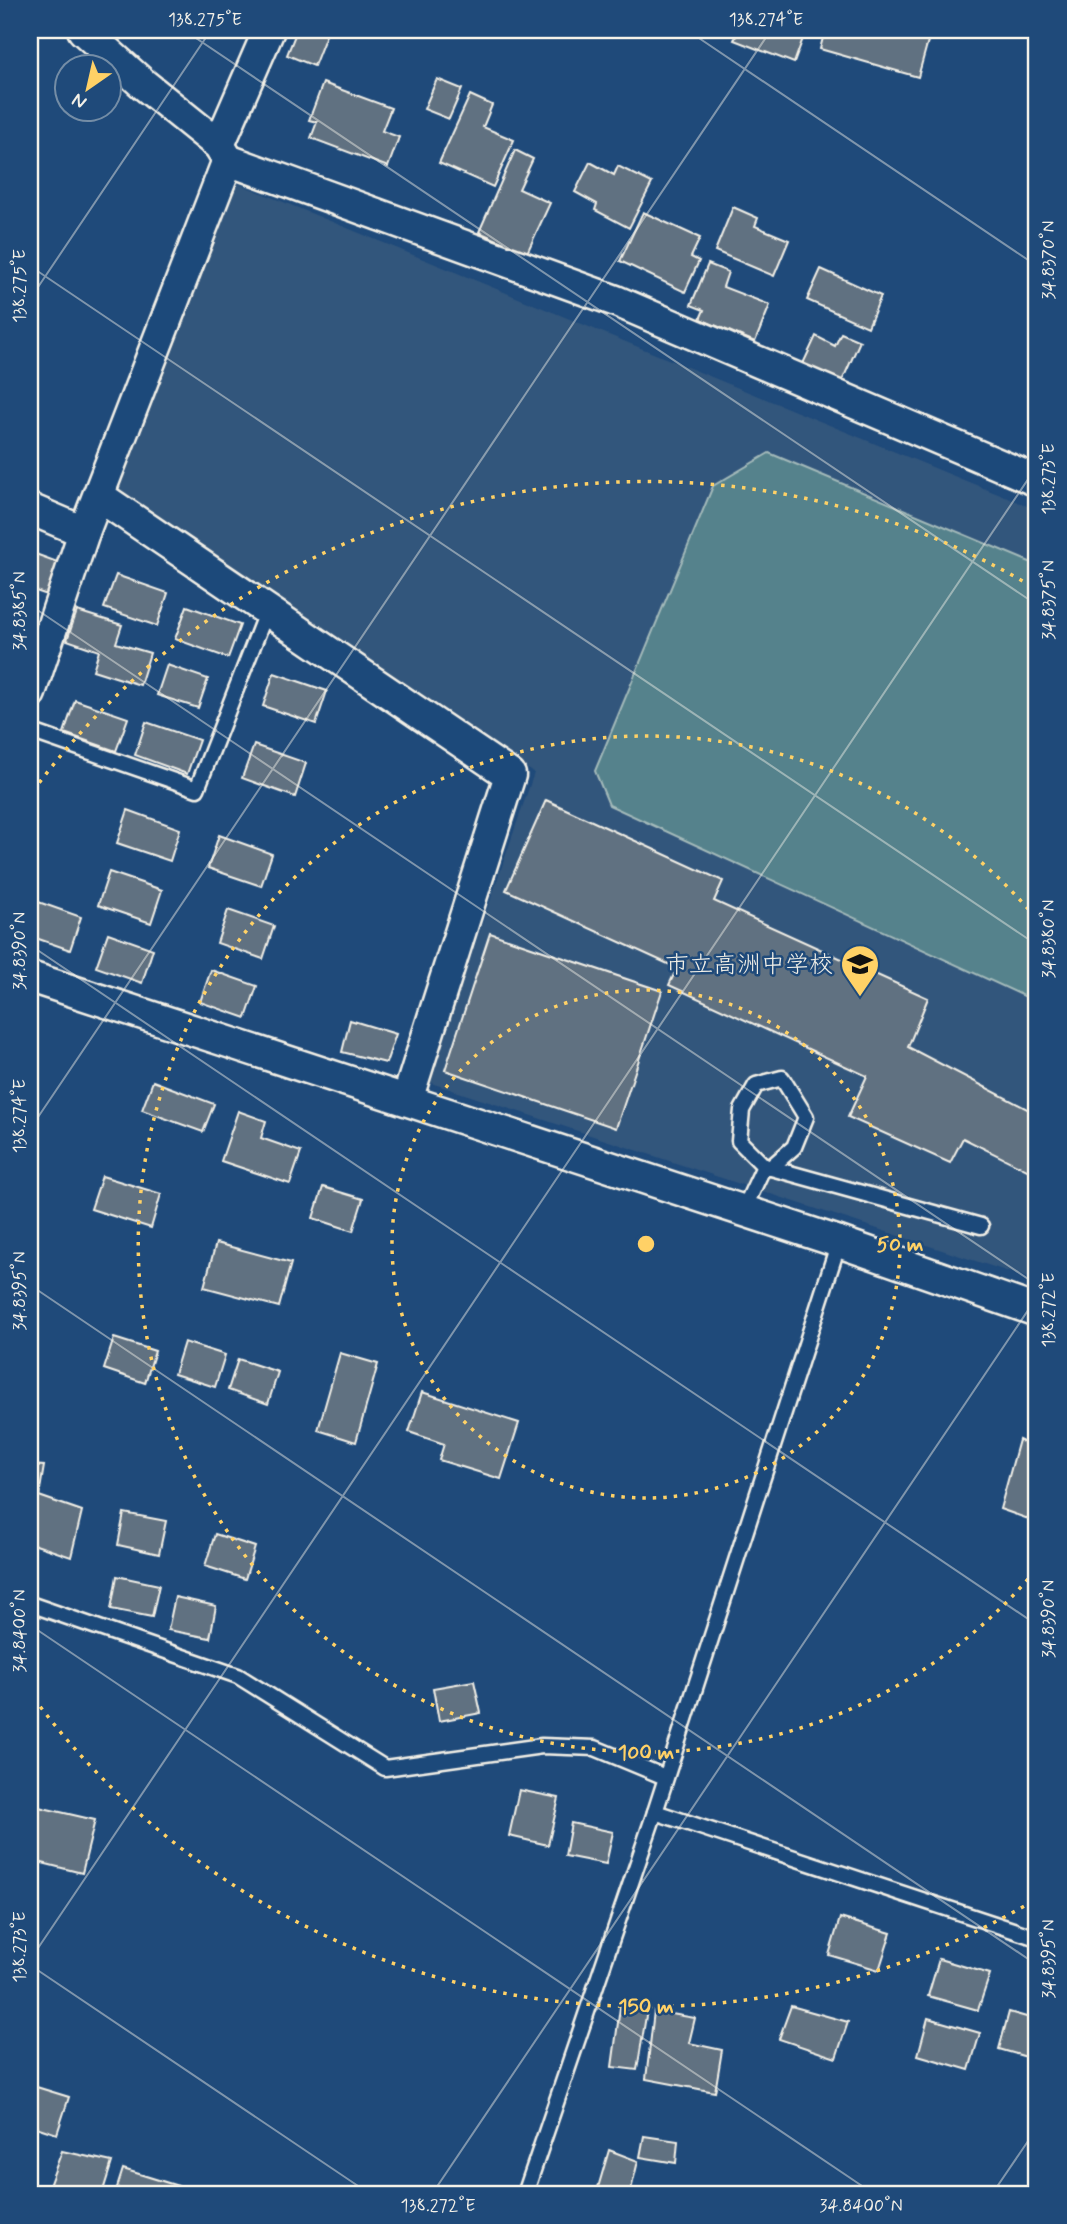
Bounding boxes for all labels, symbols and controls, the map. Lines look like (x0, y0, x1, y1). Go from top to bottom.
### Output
text: 138.275°E (168, 8, 242, 32)
text: 138.274°E (729, 8, 803, 32)
north arrow (52, 52, 122, 122)
text: N (67, 87, 92, 115)
text: 34.8370°N (1037, 220, 1061, 300)
text: 138.275°E (8, 249, 32, 323)
text: 138.273°E (1037, 443, 1061, 515)
text: 34.8375°N (1037, 560, 1061, 640)
text: 34.8385°N (8, 571, 32, 651)
text: 34.8380°N (1037, 900, 1061, 978)
text: 34.8390°N (8, 912, 32, 990)
school or university icon: 市立高洲中学校 (839, 943, 881, 998)
place label: 市立高洲中学校 (665, 950, 833, 981)
text: 138.274°E (8, 1079, 32, 1153)
text: 50 m (877, 1231, 924, 1259)
centre of rings (634, 1232, 658, 1256)
text: 34.8395°N (8, 1251, 32, 1331)
text: 138.272°E (1037, 1273, 1061, 1347)
text: 34.8390°N (1037, 1580, 1061, 1658)
text: 34.8400°N (8, 1589, 32, 1673)
text: 100 m (618, 1739, 674, 1767)
text: 138.273°E (8, 1911, 32, 1983)
text: 34.8395°N (1037, 1919, 1061, 1999)
text: 150 m (618, 1993, 674, 2021)
text: 138.272°E (401, 2194, 475, 2218)
text: 34.8400°N (819, 2194, 903, 2218)

